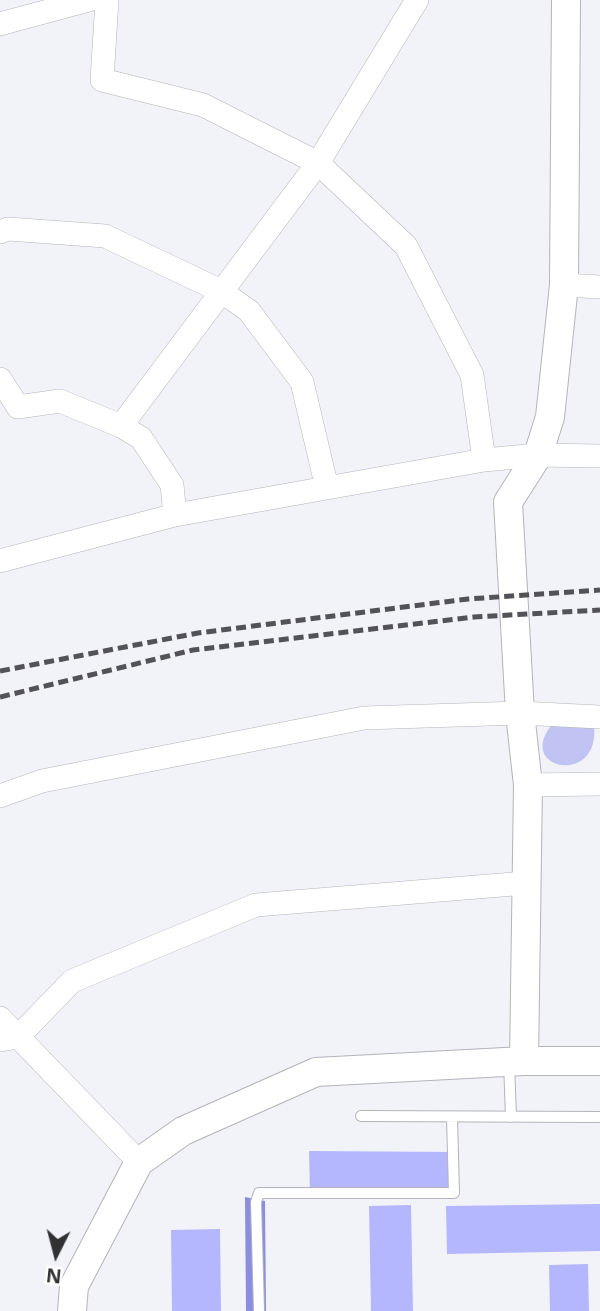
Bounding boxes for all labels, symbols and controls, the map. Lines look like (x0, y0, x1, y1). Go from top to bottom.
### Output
north arrow (21, 1220, 91, 1290)
text: N (45, 1262, 63, 1290)

